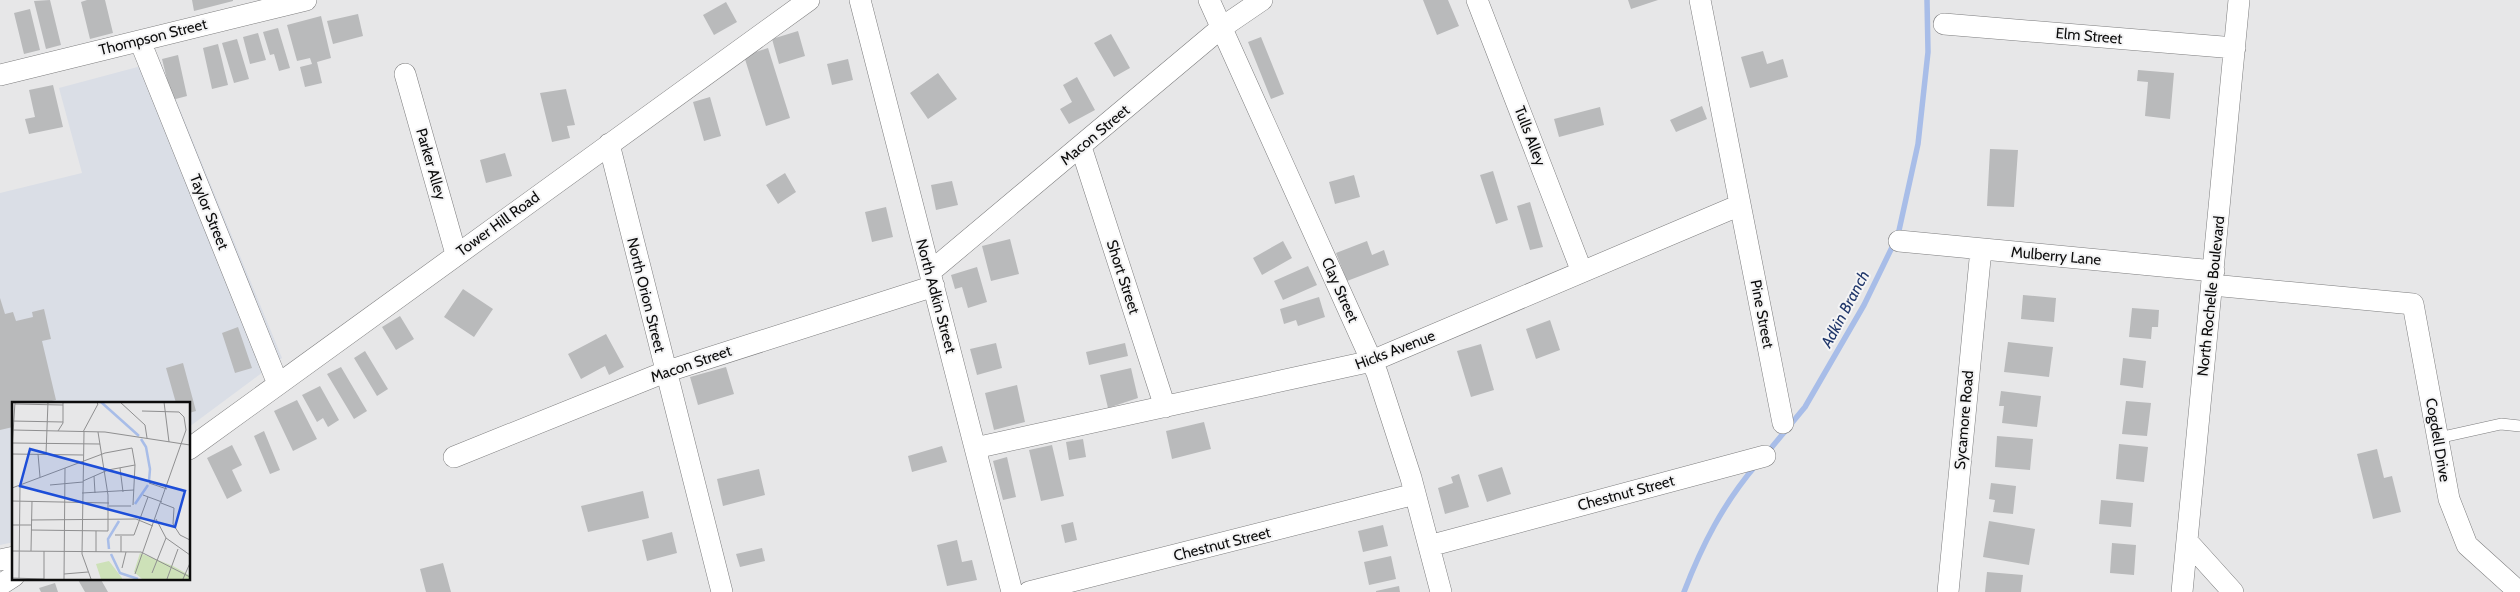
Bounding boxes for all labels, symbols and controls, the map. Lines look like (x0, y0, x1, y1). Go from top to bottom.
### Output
street label: Thompson Street (97, 15, 209, 59)
street label: Elm Street (2055, 24, 2123, 48)
street label: Macon Street (1057, 101, 1133, 169)
street label: Tulls Alley (1510, 104, 1550, 169)
street label: Parker Alley (412, 126, 450, 202)
street label: Taylor Street (186, 172, 232, 252)
street label: Tower Hill Road (453, 188, 543, 260)
street label: North Rochelle Boulevard (2194, 215, 2228, 377)
street label: North Orion Street (623, 236, 669, 354)
street label: North Adkin Street (912, 237, 960, 355)
street label: Short Street (1103, 238, 1143, 316)
street label: Mulberry Lane (2010, 243, 2102, 269)
street label: Clay Street (1318, 255, 1362, 325)
water label: Adkin Branch (1816, 267, 1873, 352)
street label: Pine Street (1747, 278, 1777, 350)
street label: Hicks Avenue (1352, 326, 1438, 374)
street label: Macon Street (648, 342, 734, 386)
street label: Sycamore Road (1951, 370, 1977, 470)
street label: Cogdell Drive (2422, 397, 2454, 484)
inset map (12, 402, 190, 580)
street label: Chestnut Street (1576, 471, 1676, 515)
street label: Chestnut Street (1172, 523, 1272, 565)

